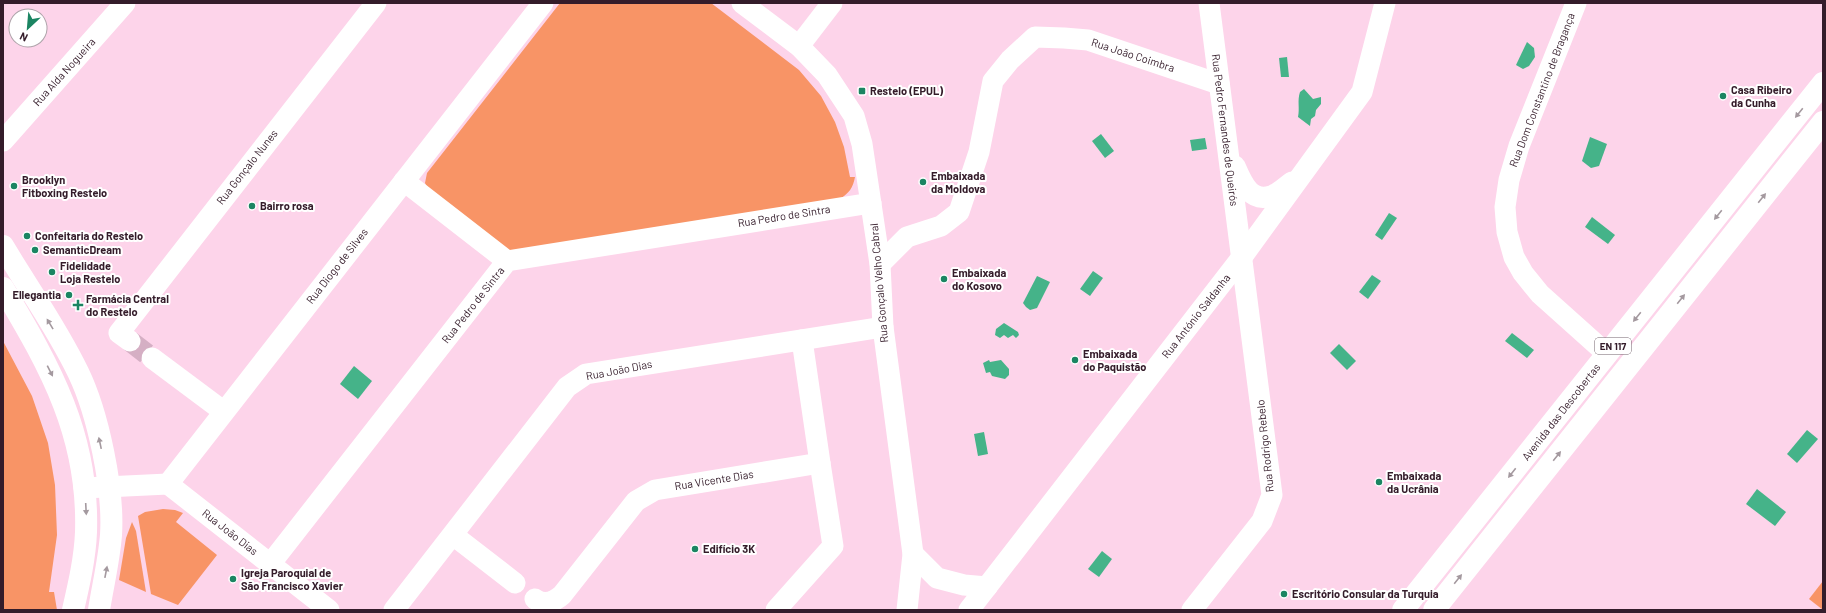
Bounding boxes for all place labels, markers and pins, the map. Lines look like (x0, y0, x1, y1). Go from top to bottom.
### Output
place label: Casa Ribeiro da Cunha (1731, 83, 1792, 109)
place label: Restelo (EPUL) (870, 84, 943, 97)
marker: Restelo (EPUL) (857, 86, 867, 96)
marker: Casa Ribeiro da Cunha (1718, 91, 1728, 101)
place label: Embaixada da Moldova (931, 169, 985, 195)
place label: Brooklyn Fitboxing Restelo (22, 173, 107, 199)
marker: Embaixada da Moldova (918, 177, 928, 187)
marker: Brooklyn Fitboxing Restelo (9, 181, 19, 191)
place label: Bairro rosa (260, 199, 314, 212)
marker: Bairro rosa (247, 201, 257, 211)
place label: Confeitaria do Restelo (35, 229, 143, 242)
marker: Confeitaria do Restelo (22, 231, 32, 241)
place label: SemanticDream (43, 243, 121, 256)
marker: SemanticDream (30, 245, 40, 255)
place label: Fidelidade Loja Restelo (60, 259, 120, 285)
place label: Embaixada do Kosovo (952, 266, 1006, 292)
marker: Fidelidade Loja Restelo (47, 267, 57, 277)
marker: Embaixada do Kosovo (939, 274, 949, 284)
place label: Ellegantia (12, 288, 61, 301)
marker: Ellegantia (64, 290, 74, 300)
place label: Farmácia Central do Restelo (86, 292, 169, 318)
marker: Farmácia Central do Restelo (73, 300, 83, 310)
place label: Embaixada do Paquistão (1083, 347, 1147, 373)
marker: Embaixada do Paquistão (1070, 355, 1080, 365)
place label: Embaixada da Ucrânia (1387, 469, 1441, 495)
marker: Embaixada da Ucrânia (1374, 477, 1384, 487)
place label: Edifício 3K (703, 542, 755, 555)
marker: Edifício 3K (690, 544, 700, 554)
place label: Igreja Paroquial de São Francisco Xavier (241, 566, 344, 592)
marker: Igreja Paroquial de São Francisco Xavier (228, 574, 238, 584)
place label: Escritório Consular da Turquia (1292, 587, 1439, 600)
marker: Escritório Consular da Turquia (1279, 589, 1289, 599)

